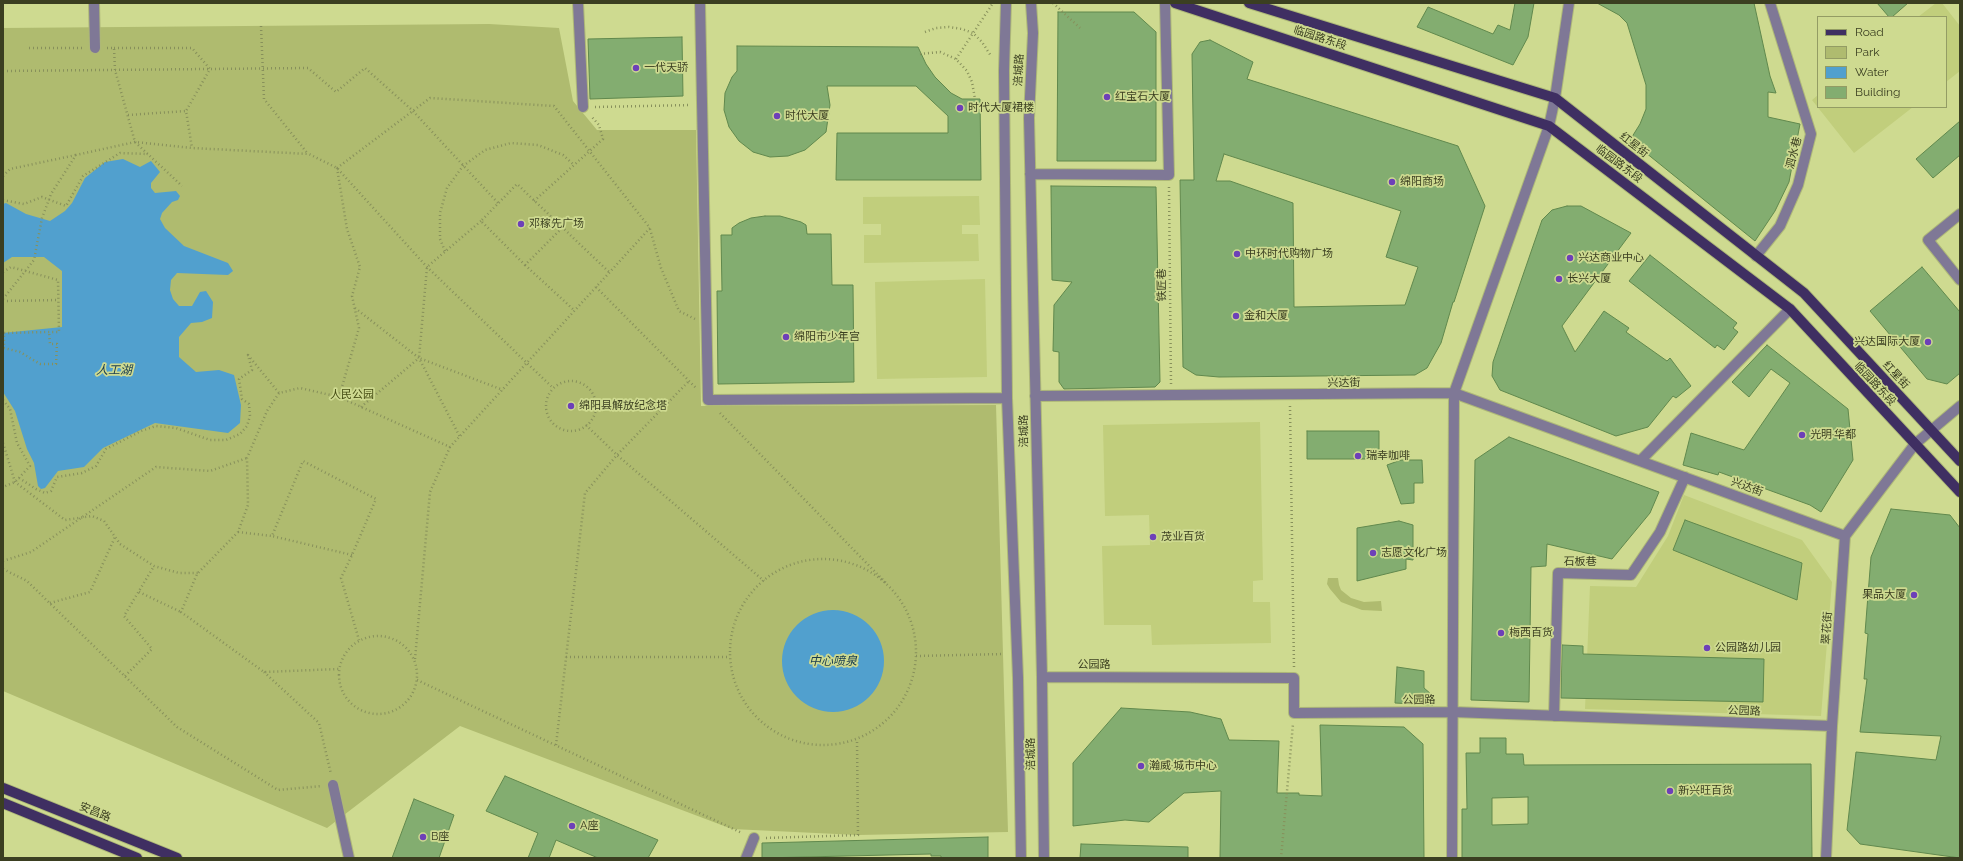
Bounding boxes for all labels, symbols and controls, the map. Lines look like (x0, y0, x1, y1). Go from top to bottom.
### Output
legend (1817, 16, 1947, 108)
street label: 临园路东段 (1292, 23, 1348, 53)
text: Road (1855, 25, 1884, 39)
text: Park (1855, 45, 1880, 59)
street label: 涪城路 (1012, 53, 1026, 87)
place label: 一代天骄 (644, 61, 688, 75)
marker: 一代天骄 (631, 63, 641, 73)
text: Water (1855, 65, 1889, 79)
text: Building (1855, 85, 1901, 99)
place label: 红宝石大厦 (1115, 90, 1170, 104)
marker: 红宝石大厦 (1102, 92, 1112, 102)
place label: 时代大厦裙楼 (968, 101, 1034, 115)
marker: 时代大厦裙楼 (955, 103, 965, 113)
place label: 时代大厦 (785, 109, 829, 123)
marker: 时代大厦 (772, 111, 782, 121)
street label: 红星街 (1617, 130, 1651, 160)
street label: 泗水巷 (1783, 135, 1805, 171)
street label: 临园路东段 (1593, 142, 1645, 186)
place label: 绵阳商场 (1400, 175, 1444, 189)
marker: 绵阳商场 (1387, 177, 1397, 187)
place label: 邓稼先广场 (529, 217, 584, 231)
marker: 邓稼先广场 (516, 219, 526, 229)
place label: 中环时代购物广场 (1245, 247, 1333, 261)
marker: 中环时代购物广场 (1232, 249, 1242, 259)
place label: 兴达商业中心 (1578, 251, 1644, 265)
marker: 兴达商业中心 (1565, 253, 1575, 263)
street label: 铁匠巷 (1155, 268, 1169, 302)
place label: 长兴大厦 (1567, 272, 1611, 286)
marker: 长兴大厦 (1554, 274, 1564, 284)
place label: 金和大厦 (1244, 309, 1288, 323)
marker: 金和大厦 (1231, 311, 1241, 321)
place label: 绵阳市少年宫 (794, 330, 860, 344)
marker: 绵阳市少年宫 (781, 332, 791, 342)
place label: 兴达国际大厦 (1854, 335, 1920, 349)
marker: 兴达国际大厦 (1923, 337, 1933, 347)
street label: 红星街 (1880, 358, 1912, 392)
street label: 临园路东段 (1851, 359, 1899, 409)
water label: 人工湖 (96, 363, 132, 377)
street label: 兴达街 (1327, 376, 1361, 390)
park label: 人民公园 (330, 388, 374, 402)
place label: 绵阳县解放纪念塔 (579, 399, 667, 413)
marker: 绵阳县解放纪念塔 (566, 401, 576, 411)
street label: 涪城路 (1017, 414, 1031, 448)
place label: 光明·华都 (1810, 428, 1856, 442)
marker: 光明·华都 (1797, 430, 1807, 440)
place label: 瑞幸咖啡 (1366, 449, 1410, 463)
marker: 瑞幸咖啡 (1353, 451, 1363, 461)
street label: 兴达街 (1729, 475, 1765, 499)
place label: 茂业百货 (1161, 530, 1205, 544)
marker: 茂业百货 (1148, 532, 1158, 542)
place label: 志愿文化广场 (1381, 546, 1447, 560)
marker: 志愿文化广场 (1368, 548, 1378, 558)
street label: 石板巷 (1564, 555, 1596, 569)
place label: 果品大厦 (1862, 588, 1906, 602)
marker: 果品大厦 (1909, 590, 1919, 600)
street label: 翠花街 (1819, 611, 1835, 645)
place label: 梅西百货 (1509, 626, 1553, 640)
marker: 梅西百货 (1496, 628, 1506, 638)
place label: 公园路幼儿园 (1715, 641, 1781, 655)
marker: 公园路幼儿园 (1702, 643, 1712, 653)
water label: 中心喷泉 (809, 654, 857, 668)
street label: 公园路 (1078, 658, 1110, 672)
street label: 公园路 (1402, 693, 1436, 707)
street label: 公园路 (1727, 704, 1761, 718)
street label: 涪城路 (1024, 737, 1038, 771)
place label: 瀚威·城市中心 (1149, 759, 1217, 773)
marker: 瀚威·城市中心 (1136, 761, 1146, 771)
place label: 新兴旺百货 (1678, 784, 1733, 798)
marker: 新兴旺百货 (1665, 786, 1675, 796)
street label: 安昌路 (77, 800, 113, 824)
place label: A座 (580, 819, 598, 833)
marker: A座 (567, 821, 577, 831)
place label: B座 (431, 830, 449, 844)
marker: B座 (418, 832, 428, 842)

